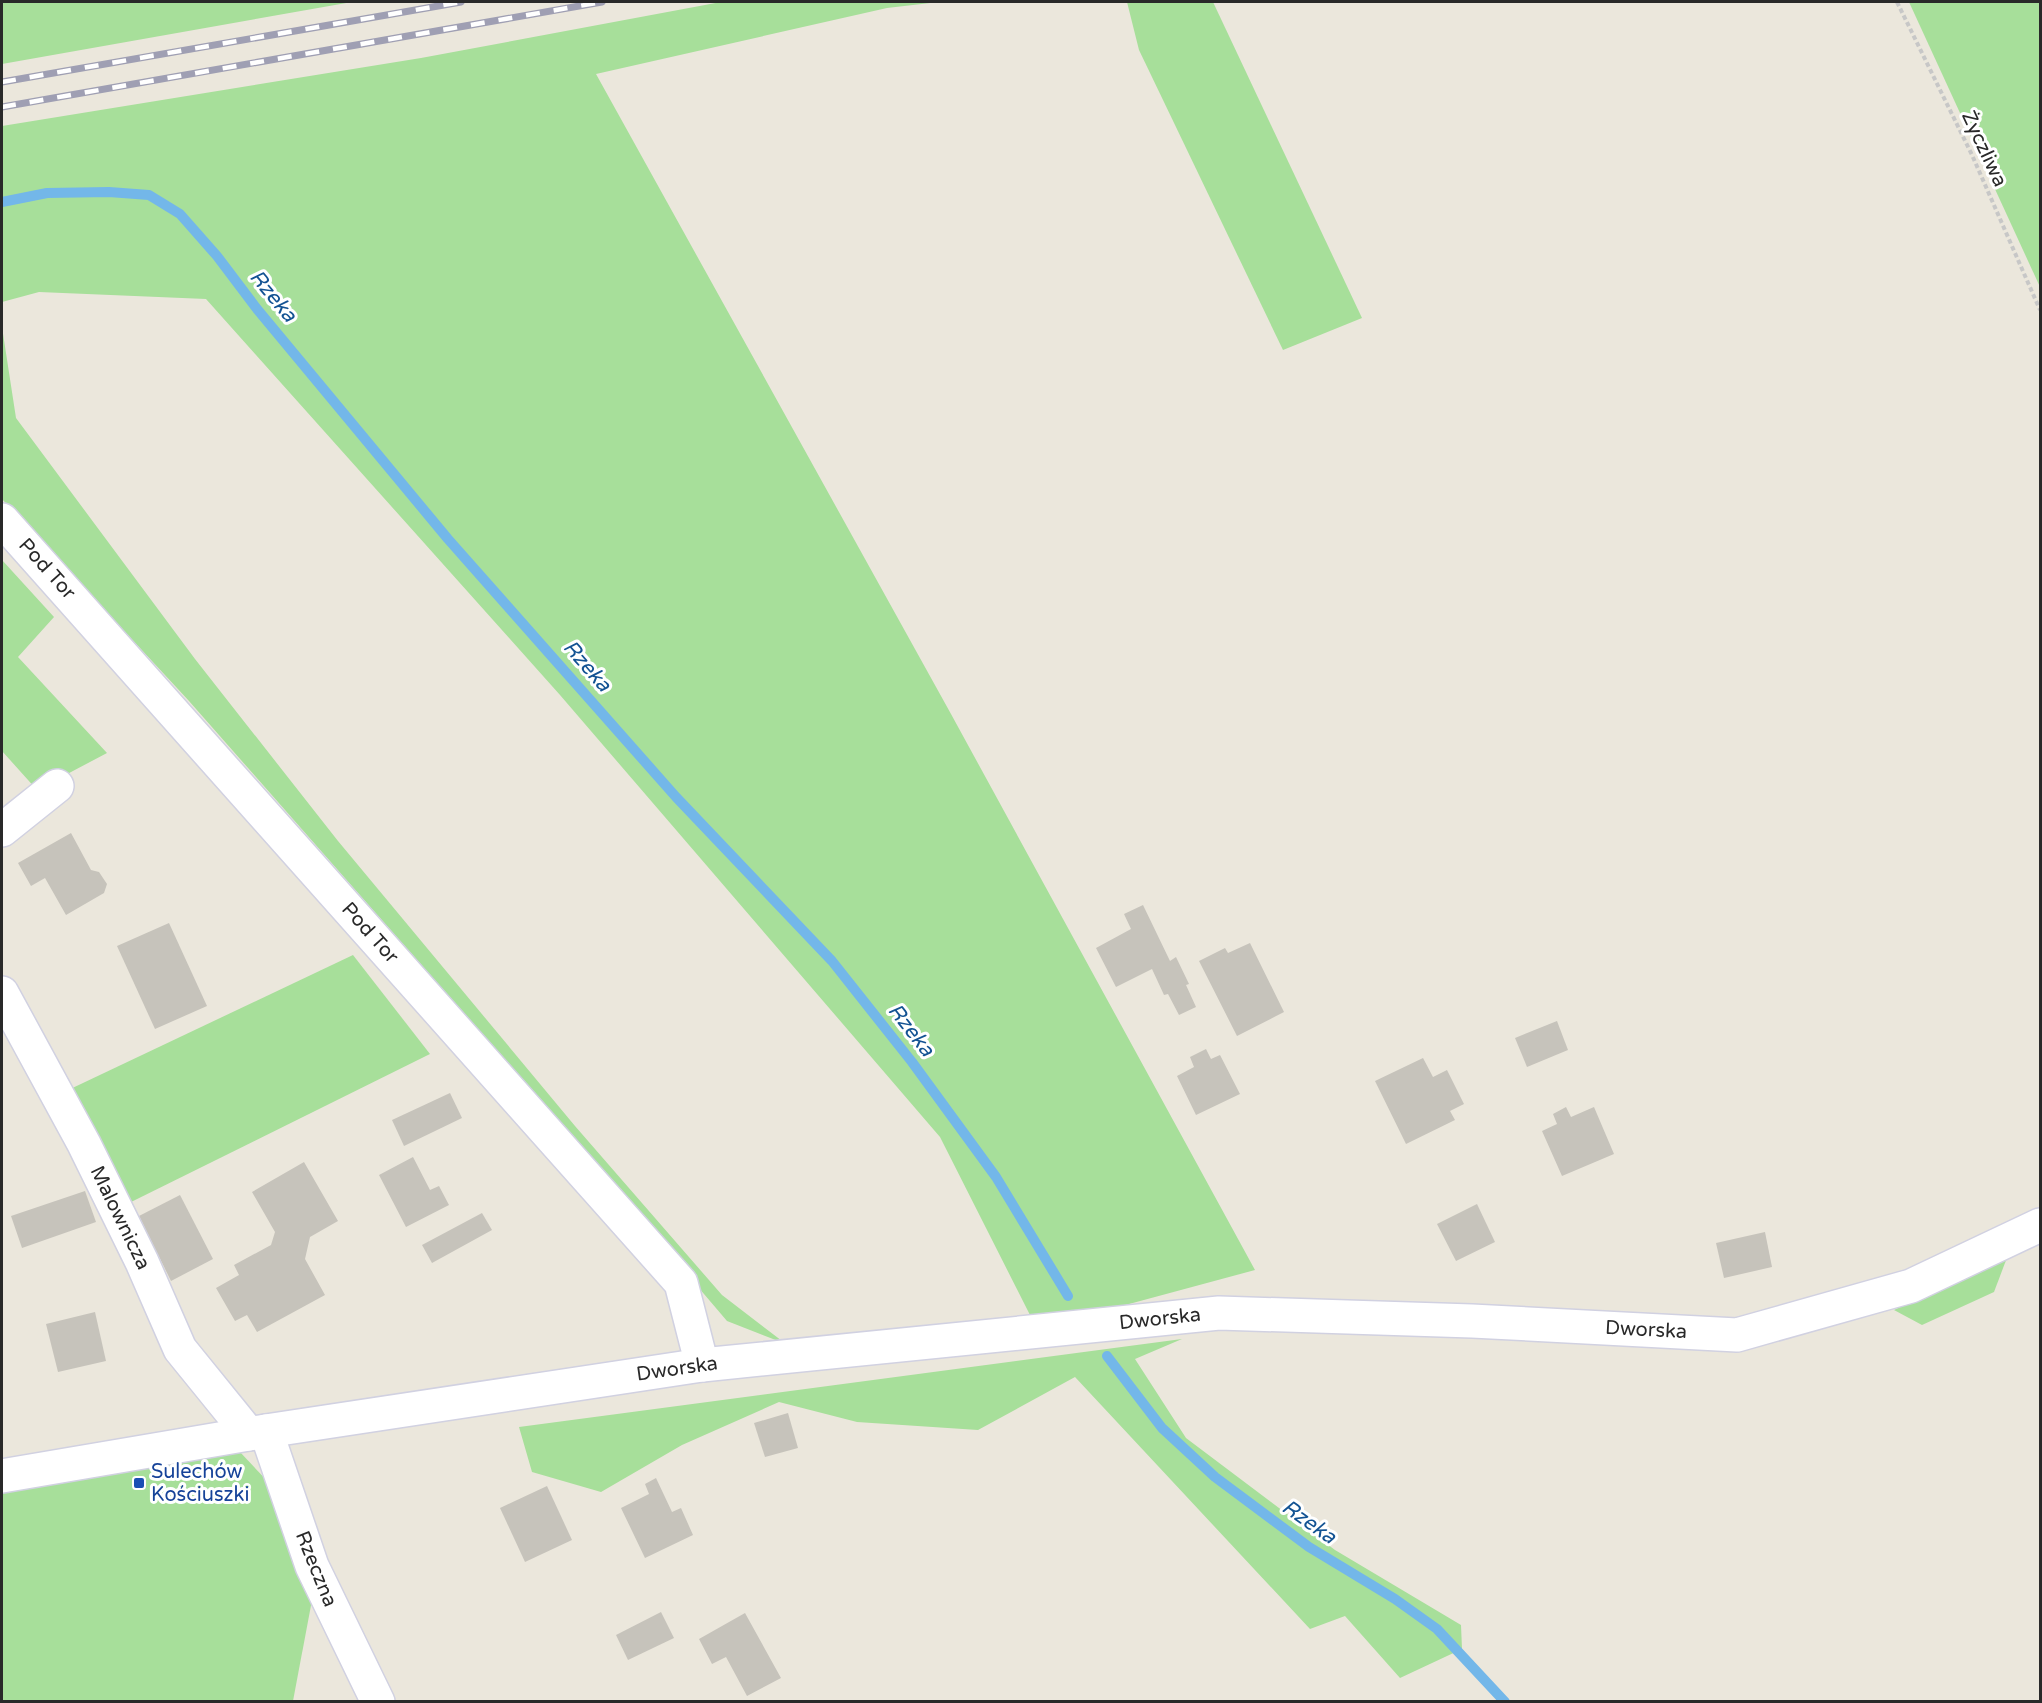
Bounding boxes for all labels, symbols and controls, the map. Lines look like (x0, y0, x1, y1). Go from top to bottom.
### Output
street label: Życzliwa (1956, 107, 2012, 191)
water label: Rzeka (244, 265, 303, 328)
street label: Pod Tor (13, 534, 81, 605)
water label: Rzeka (558, 635, 617, 698)
street label: Pod Tor (336, 898, 404, 969)
water label: Rzeka (883, 999, 940, 1062)
street label: Malownicza (85, 1162, 155, 1274)
street label: Dworska (1118, 1303, 1202, 1335)
street label: Dworska (1604, 1316, 1688, 1344)
street label: Dworska (635, 1351, 719, 1387)
place label: Sulechów Kościuszki (151, 1460, 249, 1507)
marker: Sulechów Kościuszki (132, 1476, 146, 1490)
water label: Rzeka (1277, 1494, 1342, 1550)
street label: Rzeczna (290, 1528, 342, 1610)

